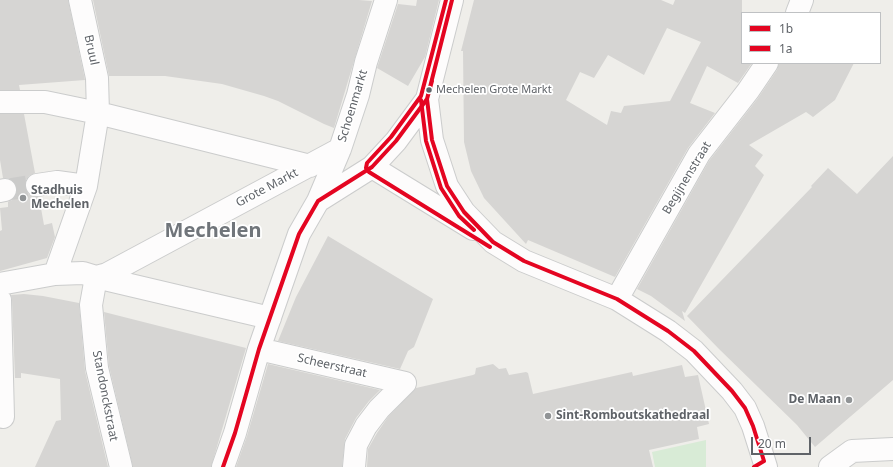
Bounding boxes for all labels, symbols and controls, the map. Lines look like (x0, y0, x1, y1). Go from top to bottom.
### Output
legend (741, 12, 881, 64)
text: 1b (779, 20, 793, 37)
street label: Bruul (81, 33, 101, 67)
text: 1a (779, 40, 793, 57)
street label: Schoenmarkt (335, 68, 371, 144)
place label: Mechelen Grote Markt (436, 83, 552, 97)
marker: Mechelen Grote Markt (424, 85, 434, 95)
street label: Begijnenstraat (660, 139, 714, 217)
street label: Grote Markt (233, 166, 301, 210)
place label: Stadhuis Mechelen (31, 184, 89, 212)
marker: Stadhuis Mechelen (18, 193, 28, 203)
district label: Mechelen (165, 219, 261, 243)
street label: Standonckstraat (89, 350, 121, 442)
street label: Scheerstraat (296, 351, 368, 381)
place label: De Maan (788, 393, 841, 407)
marker: De Maan (844, 395, 854, 405)
place label: Sint-Romboutskathedraal (556, 409, 710, 423)
marker: Sint-Romboutskathedraal (543, 411, 553, 421)
scale bar (753, 429, 813, 455)
text: 20 m (758, 435, 786, 452)

